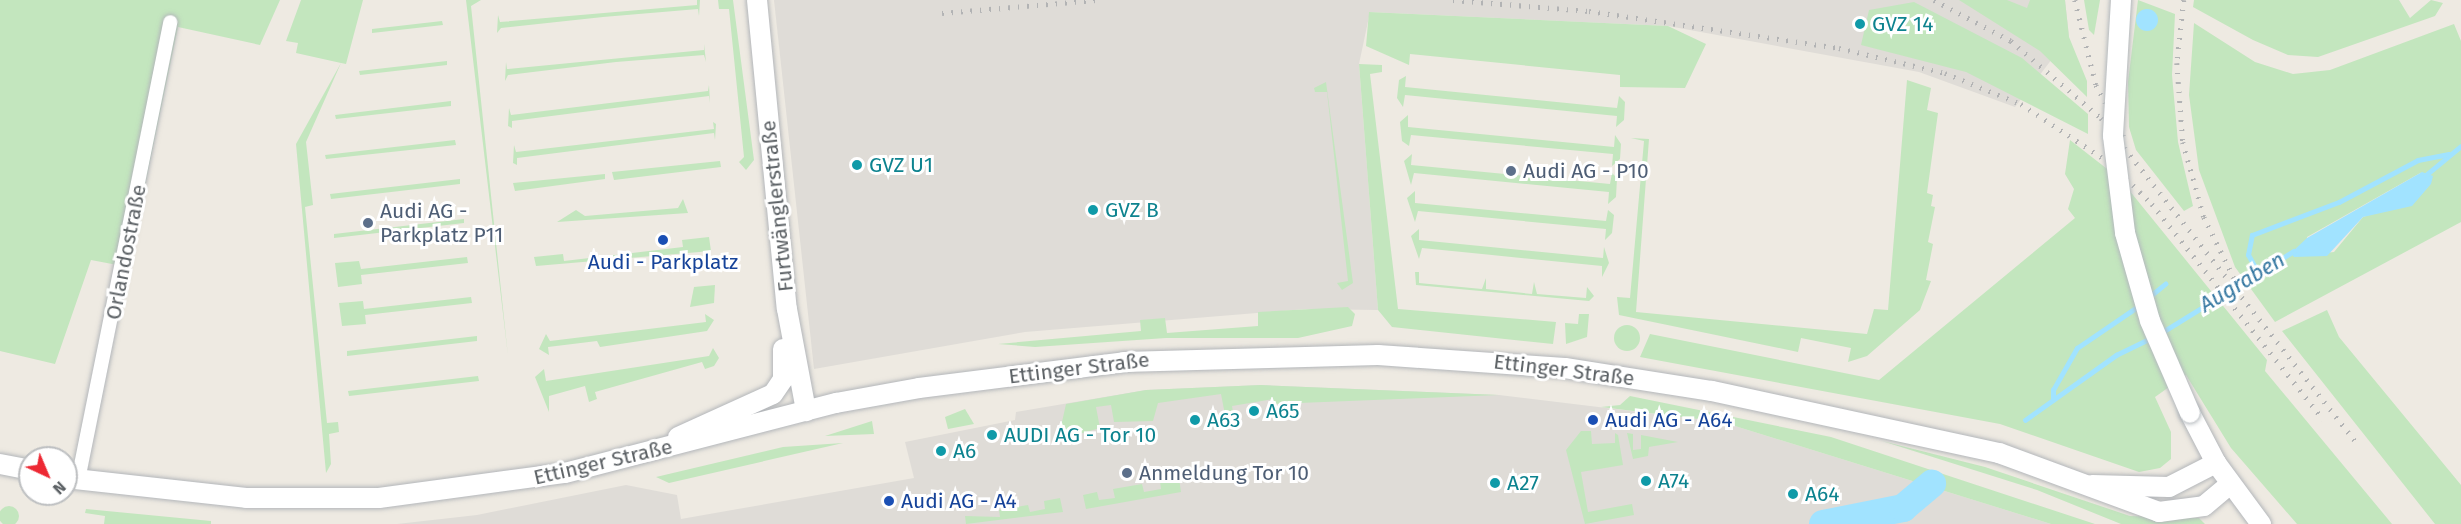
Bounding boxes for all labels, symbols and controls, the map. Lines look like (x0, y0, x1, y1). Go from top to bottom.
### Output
place label: GVZ 14 (1872, 11, 1933, 37)
marker: GVZ 14 (1853, 17, 1867, 31)
street label: Furtwänglerstraße (755, 119, 799, 293)
place label: GVZ U1 (869, 152, 933, 178)
marker: GVZ U1 (850, 158, 864, 172)
place label: Audi AG - P10 (1523, 158, 1649, 184)
marker: Audi AG - P10 (1504, 164, 1518, 178)
street label: Orlandostraße (101, 182, 151, 322)
place label: GVZ B (1105, 197, 1159, 223)
place label: Audi AG - Parkplatz P11 (380, 198, 503, 248)
marker: GVZ B (1086, 203, 1100, 217)
marker: Audi AG - Parkplatz P11 (361, 216, 375, 230)
marker: Audi - Parkplatz (656, 233, 670, 247)
water label: Augraben (2194, 246, 2290, 318)
place label: Audi - Parkplatz (588, 249, 738, 275)
street label: Ettinger Straße (1007, 347, 1151, 389)
street label: Ettinger Straße (1492, 349, 1636, 391)
place label: A65 (1266, 398, 1300, 424)
marker: A65 (1247, 404, 1261, 418)
place label: A63 (1207, 407, 1240, 433)
place label: Audi AG - A64 (1605, 407, 1732, 433)
marker: A63 (1188, 413, 1202, 427)
marker: Audi AG - A64 (1586, 413, 1600, 427)
place label: AUDI AG - Tor 10 (1004, 422, 1156, 448)
marker: AUDI AG - Tor 10 (985, 428, 999, 442)
street label: Ettinger Straße (531, 434, 675, 490)
place label: A6 (953, 438, 976, 464)
marker: A6 (934, 444, 948, 458)
north arrow (18, 446, 78, 506)
place label: Anmeldung Tor 10 (1139, 460, 1309, 486)
marker: Anmeldung Tor 10 (1120, 466, 1134, 480)
place label: A74 (1658, 468, 1689, 494)
place label: A27 (1507, 470, 1539, 496)
marker: A74 (1639, 474, 1653, 488)
marker: A27 (1488, 476, 1502, 490)
text: N (49, 477, 70, 498)
place label: A64 (1805, 481, 1839, 507)
marker: A64 (1786, 487, 1800, 501)
place label: Audi AG - A4 (901, 488, 1017, 514)
marker: Audi AG - A4 (882, 494, 896, 508)

